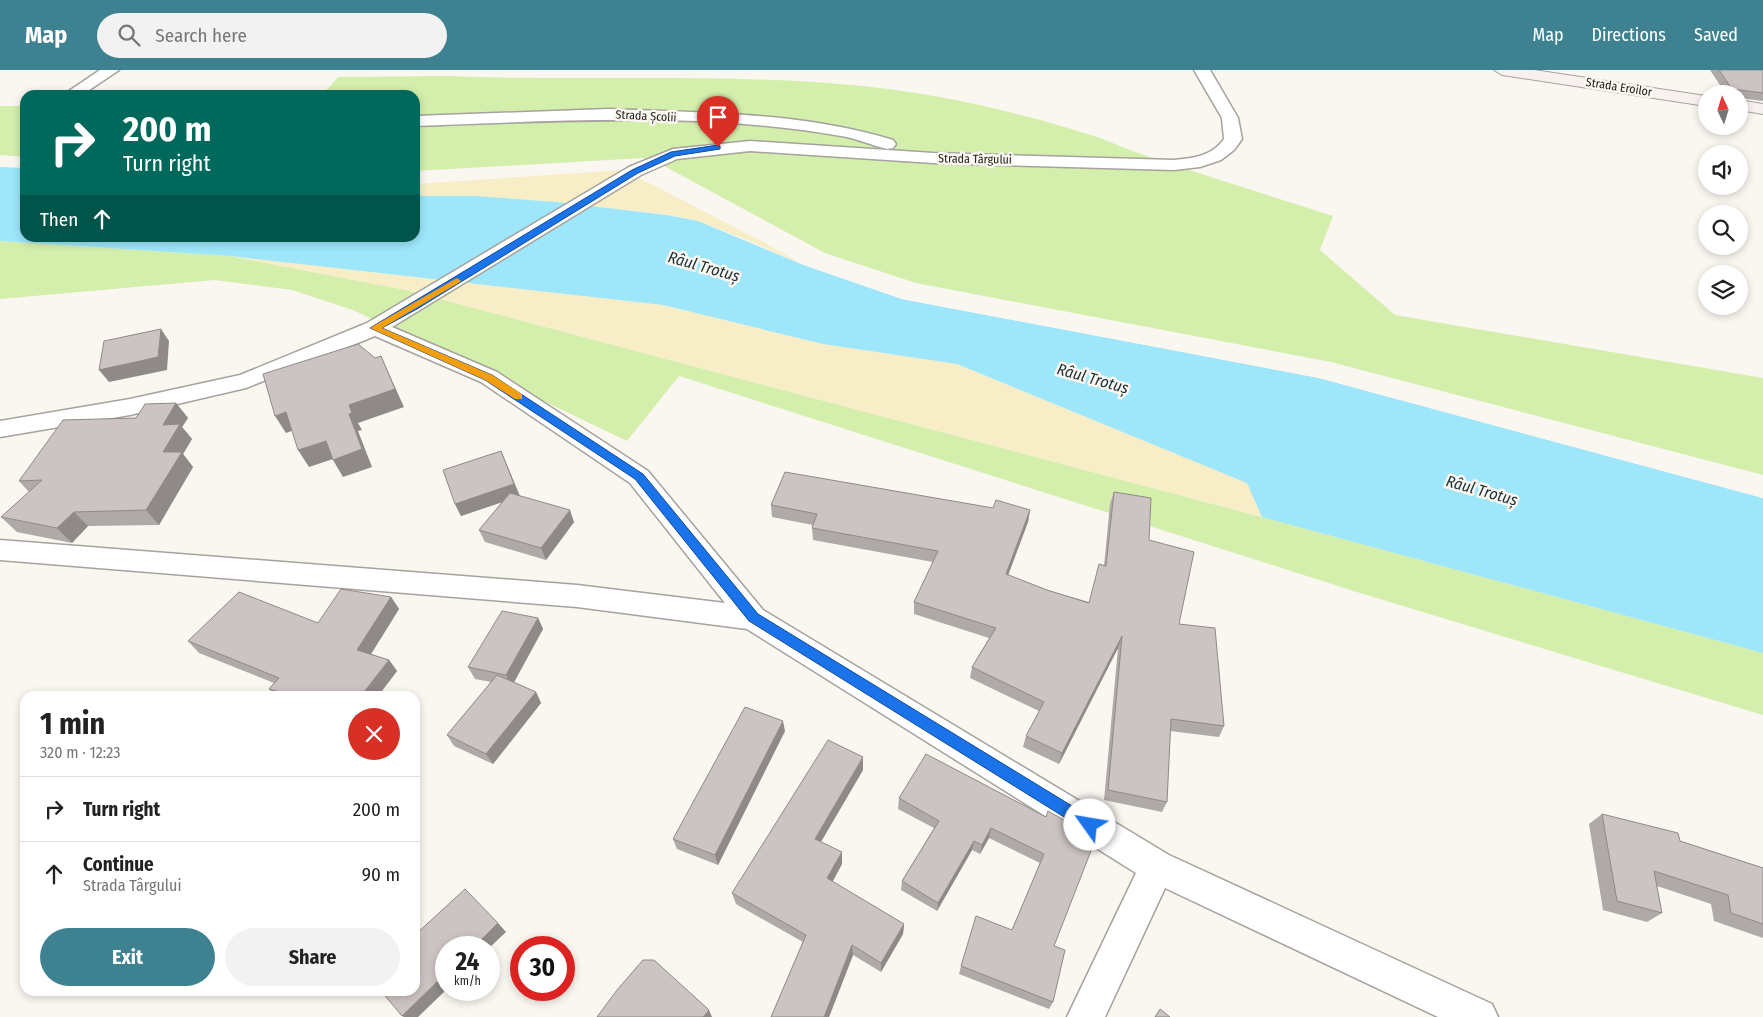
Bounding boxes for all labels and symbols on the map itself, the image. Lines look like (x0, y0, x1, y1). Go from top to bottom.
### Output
street label: Strada Eroilor (1585, 75, 1654, 99)
north arrow (1698, 85, 1748, 135)
pin (697, 96, 739, 147)
street label: Strada Școlii (615, 107, 677, 126)
street label: Strada Târgului (938, 151, 1012, 167)
water label: Râul Trotuș (666, 247, 742, 287)
water label: Râul Trotuș (1055, 359, 1131, 399)
water label: Râul Trotuș (1444, 471, 1520, 511)
position arrow (1063, 798, 1115, 850)
speed limit sign: 30 (510, 936, 575, 1001)

